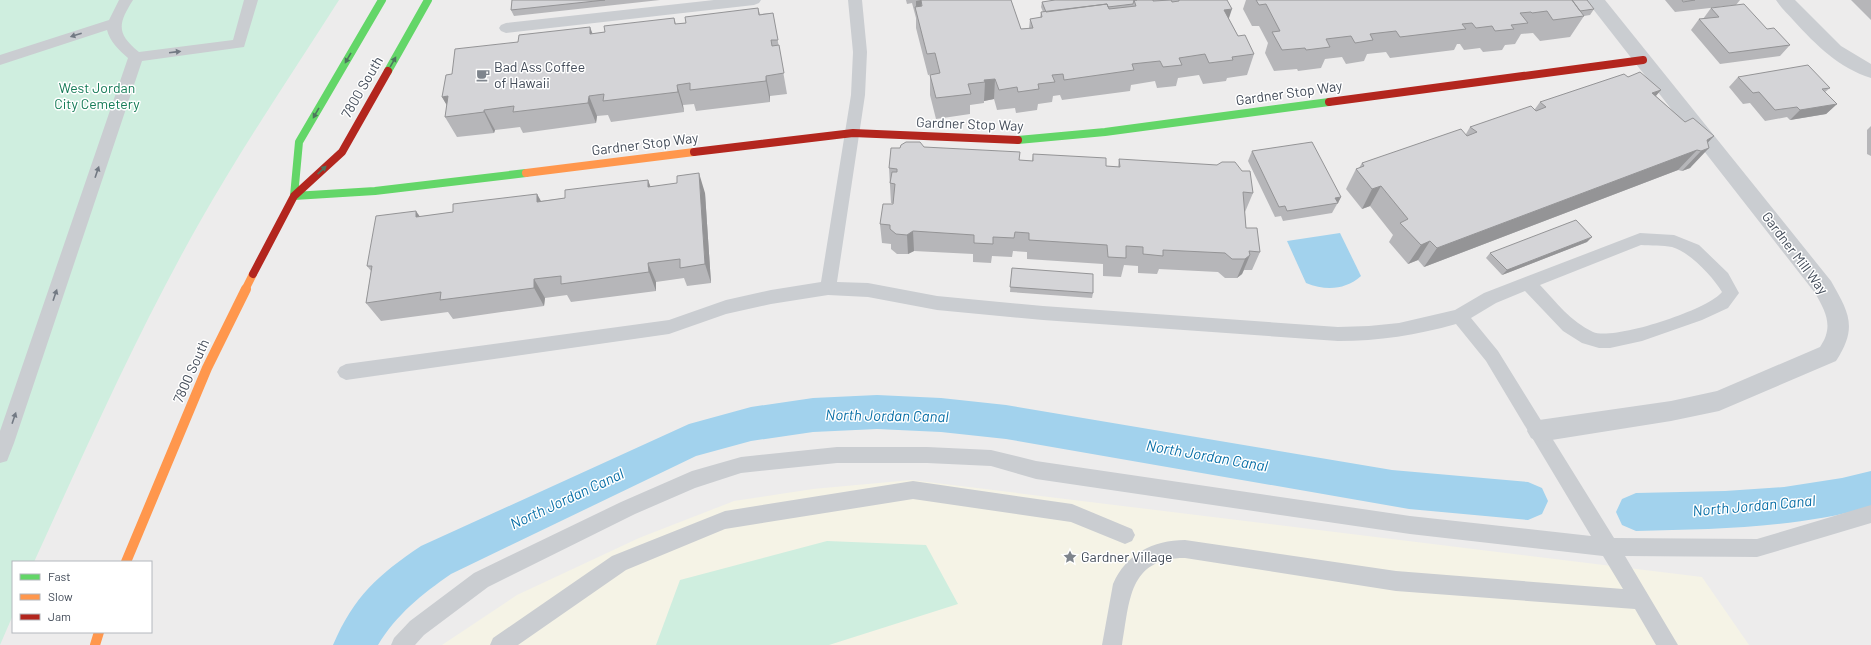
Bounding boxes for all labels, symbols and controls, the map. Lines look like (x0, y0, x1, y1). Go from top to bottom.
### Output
one-way arrow (70, 32, 82, 38)
one-way arrow (169, 49, 181, 55)
one-way arrow (345, 52, 351, 64)
street label: 7800 South (337, 53, 386, 121)
one-way arrow (390, 56, 396, 67)
place label: Bad Ass Coffee of Hawaii (494, 58, 585, 91)
cafe icon: Bad Ass Coffee of Hawaii (475, 67, 491, 83)
street label: Gardner Stop Way (1235, 77, 1344, 108)
park label: West Jordan City Cemetery (54, 79, 140, 112)
one-way arrow (313, 107, 320, 119)
street label: Gardner Stop Way (916, 113, 1025, 134)
street label: Gardner Stop Way (591, 128, 700, 158)
one-way arrow (317, 165, 328, 174)
one-way arrow (94, 166, 100, 178)
street label: Gardner Mill Way (1759, 208, 1832, 298)
one-way arrow (53, 289, 59, 301)
street label: 7800 South (169, 336, 212, 406)
water label: North Jordan Canal (825, 405, 949, 425)
one-way arrow (11, 412, 17, 424)
water label: North Jordan Canal (1145, 435, 1270, 475)
water label: North Jordan Canal (507, 464, 627, 532)
water label: North Jordan Canal (1692, 491, 1817, 519)
place label: Gardner Village (1081, 548, 1172, 565)
place icon: Gardner Village (1062, 549, 1078, 565)
legend (12, 561, 152, 633)
text: Fast (48, 569, 71, 583)
text: Slow (48, 589, 73, 603)
text: Jam (48, 609, 71, 623)

